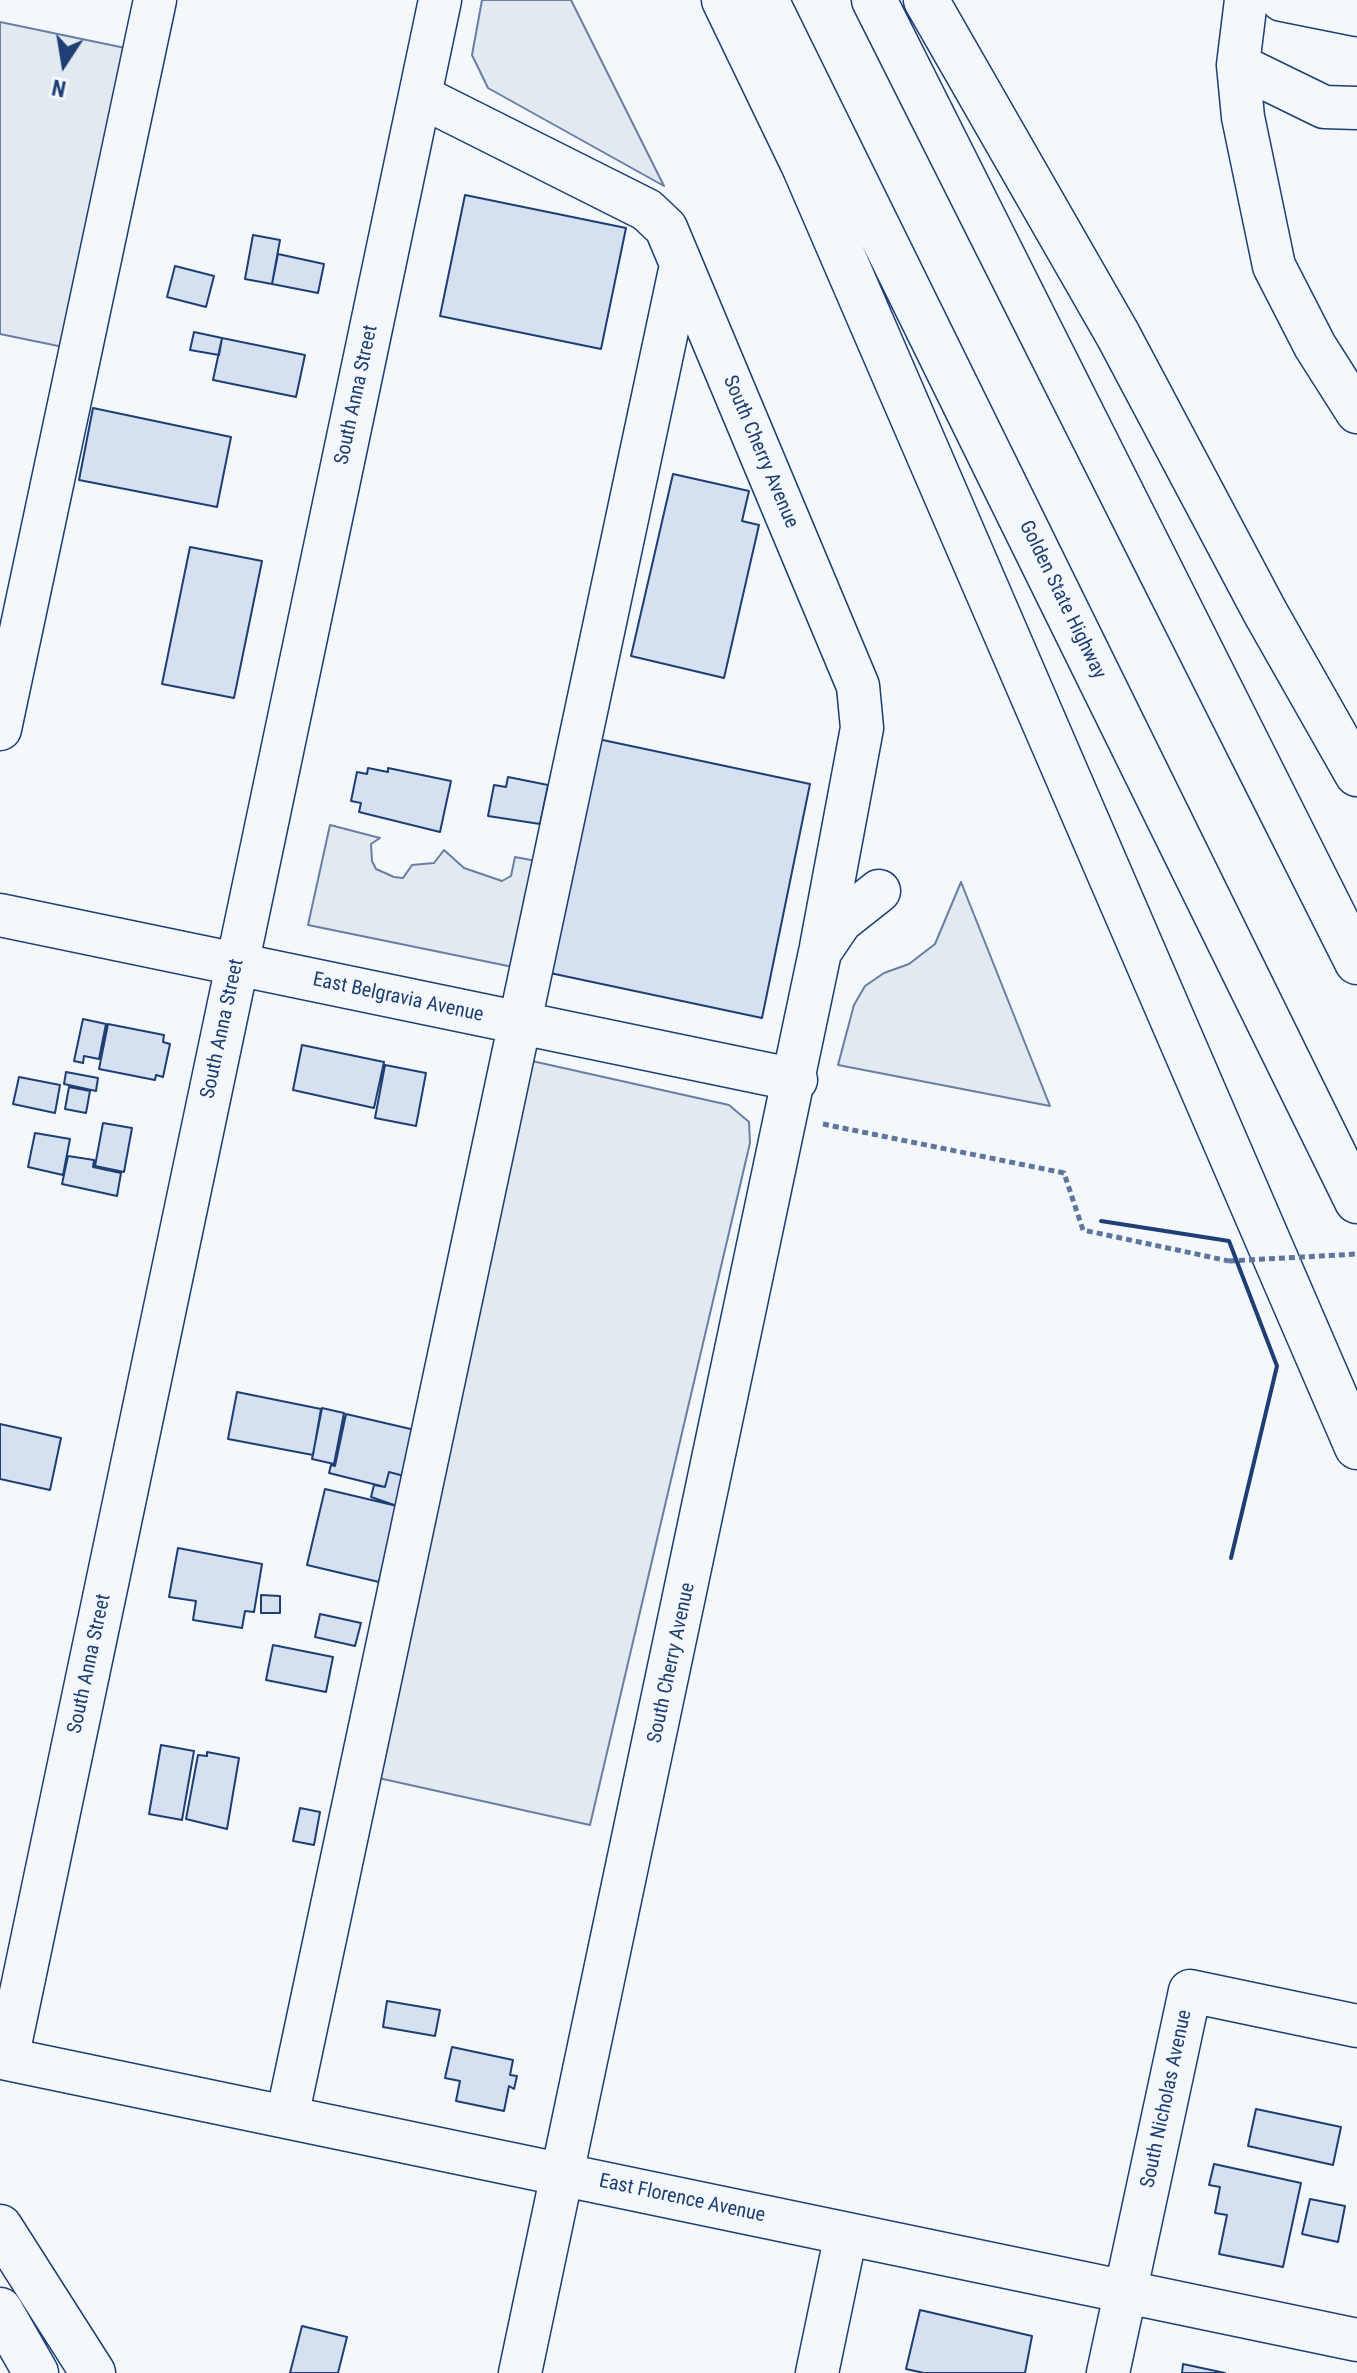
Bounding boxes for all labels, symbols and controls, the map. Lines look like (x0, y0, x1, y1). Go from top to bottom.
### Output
north arrow (24, 24, 104, 104)
text: N (50, 74, 68, 102)
street label: South Anna Street (330, 323, 384, 467)
street label: South Cherry Avenue (717, 372, 803, 532)
street label: Golden State Highway (1013, 517, 1111, 683)
street label: South Anna Street (196, 957, 250, 1101)
street label: East Belgravia Avenue (310, 968, 486, 1028)
street label: South Cherry Avenue (643, 1581, 701, 1745)
street label: South Anna Street (63, 1592, 117, 1736)
street label: South Nicholas Avenue (1136, 2008, 1198, 2190)
street label: East Florence Avenue (597, 2170, 767, 2228)

